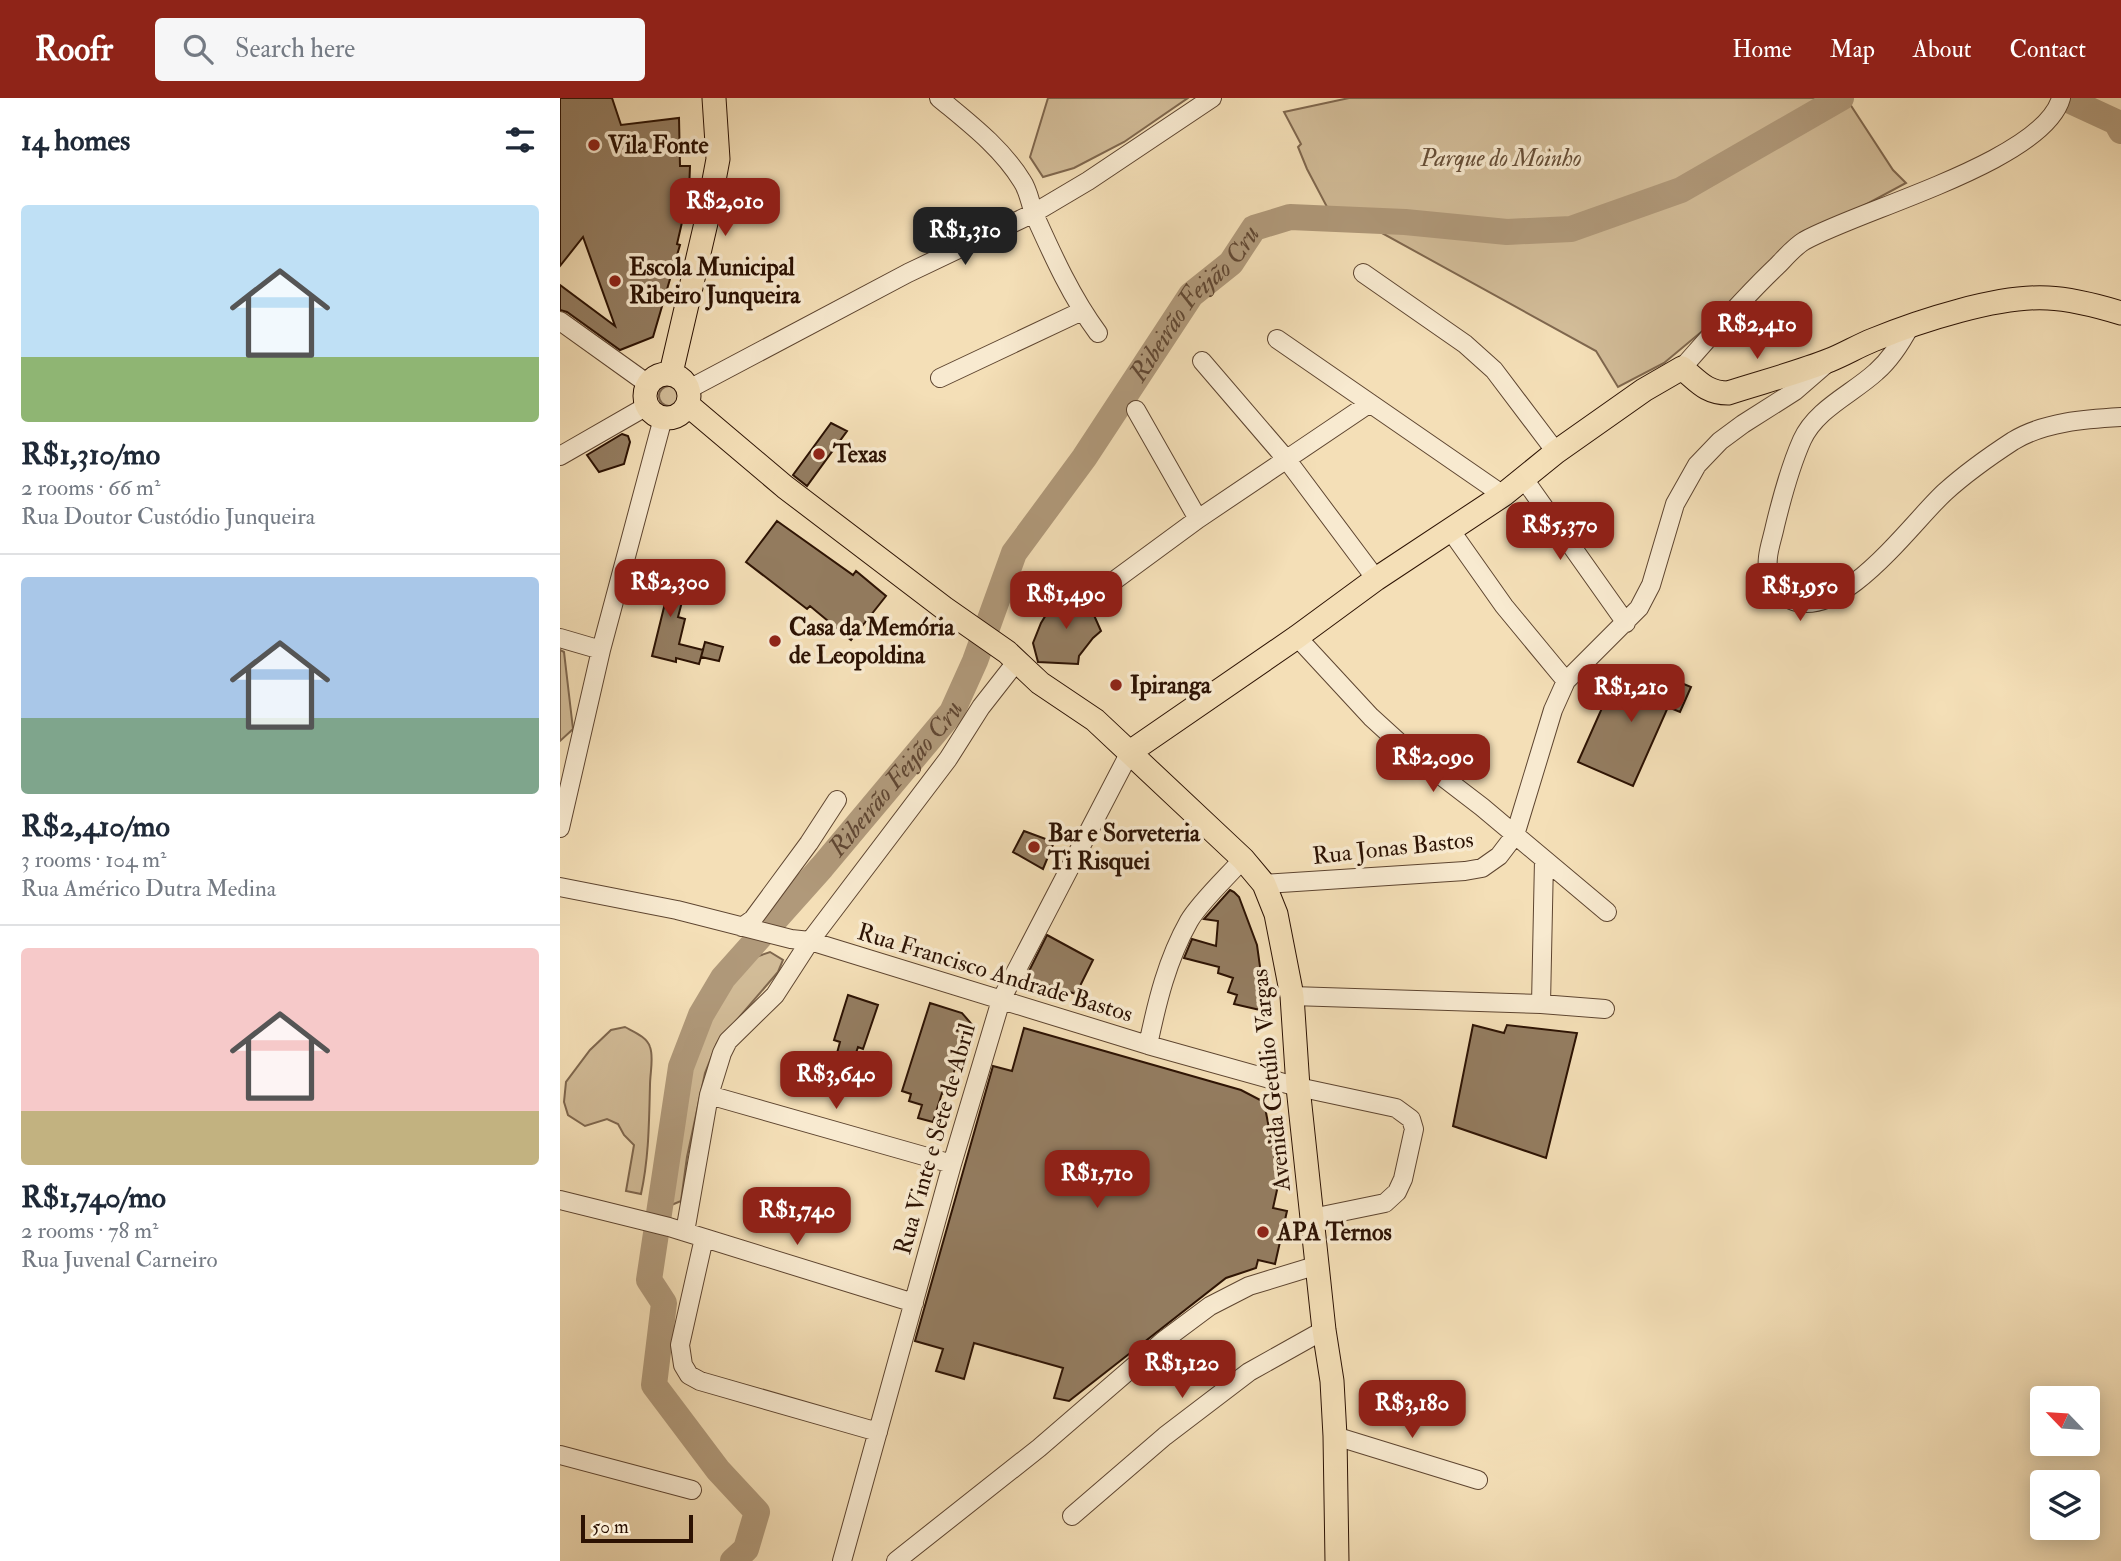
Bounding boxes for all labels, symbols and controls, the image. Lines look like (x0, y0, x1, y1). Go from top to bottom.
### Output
search box (155, 18, 645, 81)
text: Roofr (35, 29, 113, 70)
icon: search (179, 30, 217, 68)
text: Search here (235, 33, 355, 65)
text: Home (1732, 34, 1792, 65)
text: Map (1830, 34, 1875, 65)
text: About (1913, 34, 1972, 65)
text: Contact (2010, 34, 2086, 65)
icon: filters (501, 121, 539, 159)
text: 14 homes (21, 122, 130, 159)
place label: Vila Fonte (607, 130, 708, 161)
marker: Vila Fonte (586, 137, 602, 153)
park label: Parque do Moinho (1419, 143, 1582, 174)
pin: R$2,010 (660, 178, 790, 238)
text: R$2,010 (686, 186, 764, 215)
pin: R$1,310 (900, 208, 1030, 267)
text: R$1,310 (929, 215, 1001, 244)
water label: Ribeirão Feijão Cru (1122, 220, 1267, 389)
icon: home (217, 250, 343, 376)
place label: Escola Municipal Ribeiro Junqueira (629, 252, 801, 311)
marker: Escola Municipal Ribeiro Junqueira (607, 273, 623, 289)
pin: R$2,410 (1692, 302, 1822, 361)
text: R$2,410 (1717, 309, 1797, 338)
text: R$1,310/mo (21, 436, 160, 473)
place label: Texas (832, 439, 887, 470)
marker: Texas (811, 446, 827, 462)
text: 2 rooms · 66 m² (21, 473, 160, 502)
text: Rua Doutor Custódio Junqueira (21, 502, 315, 531)
pin: R$5,370 (1495, 503, 1625, 562)
text: R$5,370 (1522, 510, 1598, 539)
pin: R$2,300 (605, 560, 735, 619)
pin: R$1,950 (1735, 564, 1865, 623)
text: R$2,300 (630, 567, 710, 596)
text: R$1,950 (1762, 571, 1838, 600)
pin: R$1,490 (1001, 572, 1131, 631)
text: R$1,490 (1026, 579, 1106, 608)
place label: Casa da Memória de Leopoldina (789, 612, 955, 671)
icon: home (217, 622, 343, 748)
marker: Casa da Memória de Leopoldina (767, 633, 783, 649)
pin: R$1,210 (1566, 664, 1696, 724)
place label: Ipiranga (1130, 670, 1212, 701)
text: R$1,210 (1594, 672, 1668, 701)
marker: Ipiranga (1108, 677, 1124, 693)
water label: Ribeirão Feijão Cru (821, 697, 970, 864)
pin: R$2,090 (1368, 734, 1498, 794)
text: R$2,090 (1392, 742, 1474, 771)
text: R$2,410/mo (21, 808, 170, 845)
place label: Bar e Sorveteria Ti Risquei (1047, 818, 1201, 877)
street label: Rua Jonas Bastos (1311, 824, 1475, 872)
marker: Bar e Sorveteria Ti Risquei (1026, 839, 1042, 855)
text: 3 rooms · 104 m² (21, 845, 167, 874)
text: Rua Américo Dutra Medina (21, 874, 276, 903)
street label: Rua Francisco Andrade Bastos (853, 916, 1137, 1030)
street label: Avenida Getúlio Vargas (1244, 967, 1298, 1194)
icon: home (217, 993, 343, 1119)
street label: Rua Vinte e Sete de Abril (887, 1020, 983, 1258)
pin: R$3,640 (771, 1052, 901, 1111)
text: R$3,640 (796, 1059, 876, 1088)
pin: R$1,710 (1032, 1150, 1162, 1210)
text: R$1,710 (1061, 1158, 1133, 1187)
text: R$1,740/mo (21, 1179, 166, 1216)
pin: R$1,740 (732, 1188, 862, 1247)
text: R$1,740 (759, 1195, 835, 1224)
text: 2 rooms · 78 m² (21, 1216, 159, 1245)
place label: APA Ternos (1276, 1217, 1392, 1248)
marker: APA Ternos (1255, 1224, 1271, 1240)
text: Rua Juvenal Carneiro (21, 1245, 217, 1274)
pin: R$1,120 (1117, 1340, 1247, 1400)
text: R$1,120 (1145, 1348, 1219, 1377)
pin: R$3,180 (1347, 1380, 1477, 1440)
north arrow (2030, 1386, 2100, 1456)
map controls (2030, 1386, 2100, 1540)
text: R$3,180 (1375, 1388, 1449, 1417)
button: layers (2030, 1470, 2100, 1540)
scale bar (581, 1512, 693, 1544)
text: 50 m (592, 1515, 629, 1539)

